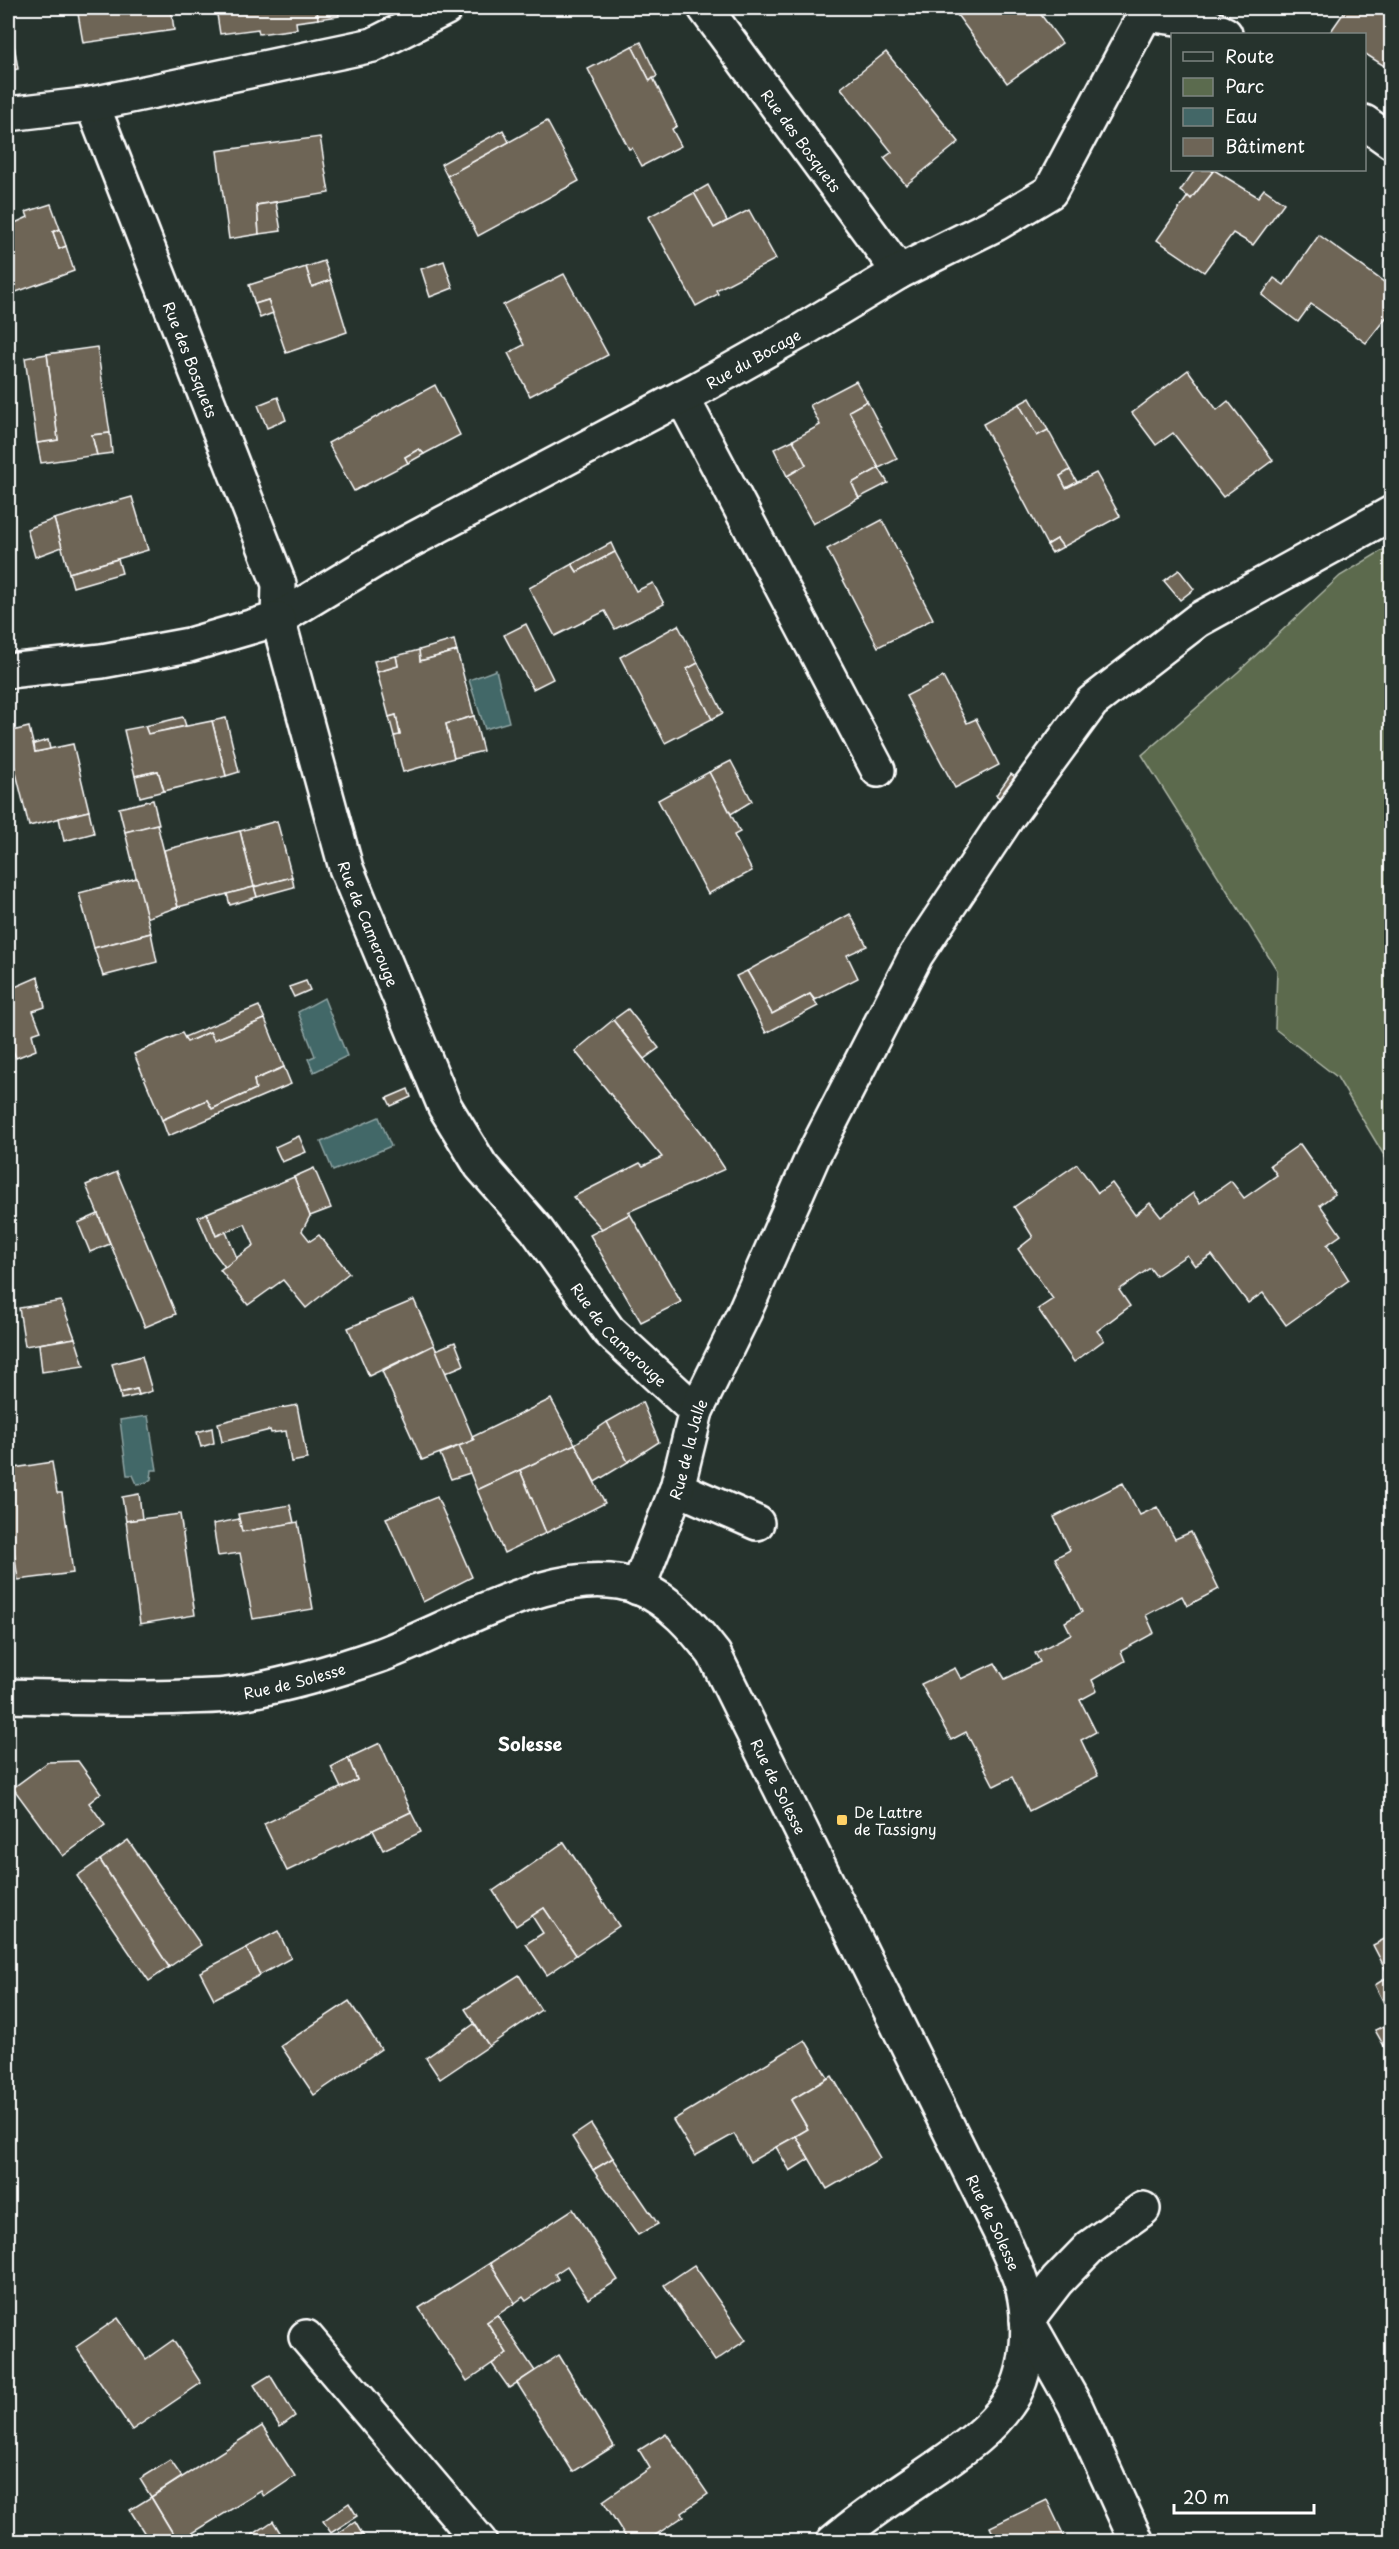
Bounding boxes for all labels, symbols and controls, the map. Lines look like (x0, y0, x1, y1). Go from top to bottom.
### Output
legend (1171, 33, 1366, 171)
text: Route (1225, 42, 1275, 69)
text: Parc (1225, 72, 1264, 99)
street label: Rue des Bosquets (756, 84, 848, 197)
text: Eau (1225, 102, 1257, 129)
text: Bâtiment (1225, 132, 1305, 159)
street label: Rue des Bosquets (158, 298, 224, 421)
street label: Rue du Bocage (701, 322, 804, 394)
street label: Rue de Camerouge (333, 858, 405, 990)
street label: Rue de Camerouge (566, 1277, 673, 1391)
street label: Rue de la Jalle (662, 1394, 712, 1503)
street label: Rue de Solesse (241, 1656, 348, 1704)
district label: Solesse (498, 1730, 562, 1757)
street label: Rue de Solesse (746, 1734, 813, 1838)
place label: De Lattre de Tassigny (854, 1800, 937, 1840)
marker: De Lattre de Tassigny (835, 1813, 849, 1827)
street label: Rue de Solesse (962, 2170, 1027, 2274)
scale bar (1174, 2477, 1314, 2515)
text: 20 m (1183, 2483, 1229, 2510)

